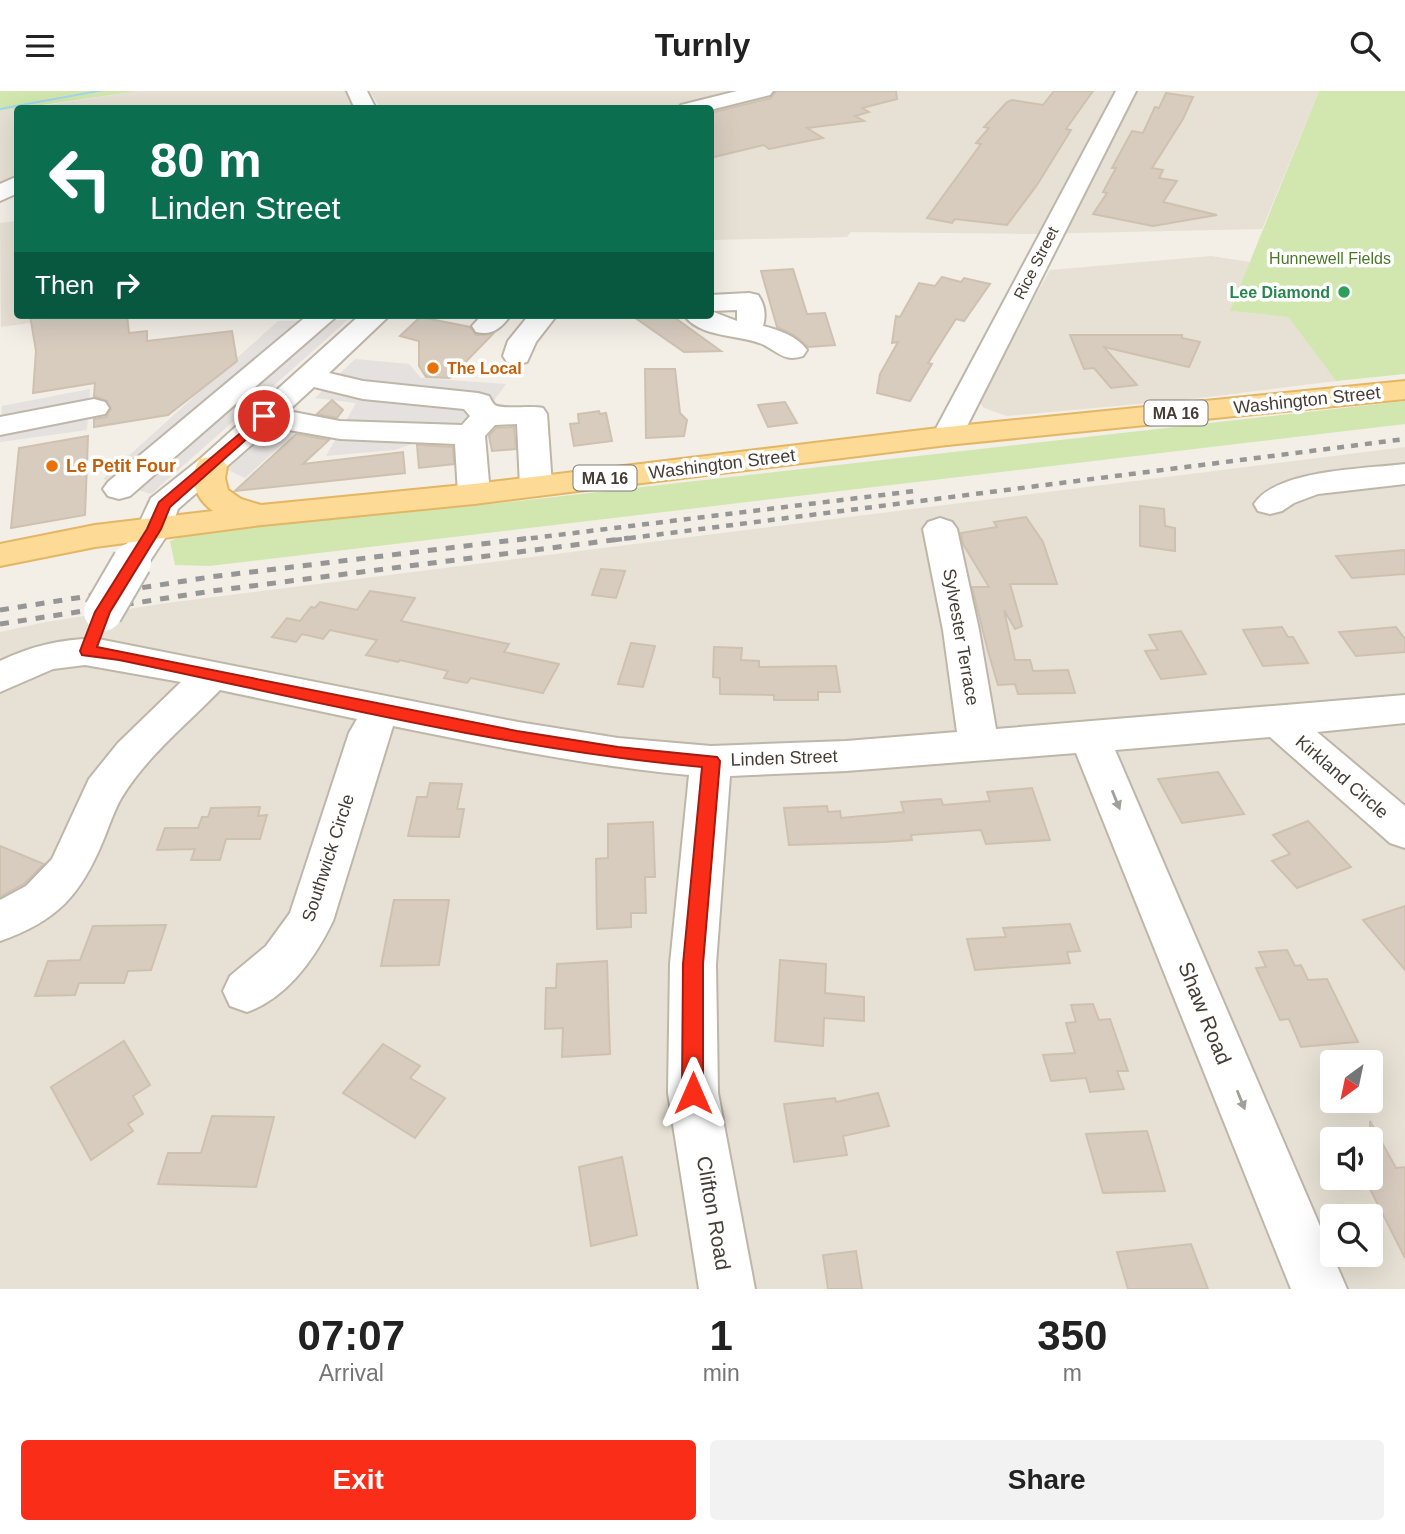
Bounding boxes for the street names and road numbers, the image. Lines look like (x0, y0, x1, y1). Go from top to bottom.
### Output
street label: Rice Street (1010, 223, 1062, 302)
street label: Washington Street (1233, 382, 1381, 418)
road number: MA 16 (1144, 401, 1208, 425)
street label: Washington Street (648, 445, 796, 483)
road number: MA 16 (574, 465, 636, 491)
street label: Sylvester Terrace (939, 567, 983, 707)
street label: Kirkland Circle (1292, 731, 1392, 823)
street label: Linden Street (730, 746, 838, 770)
street label: Southwick Circle (298, 792, 358, 924)
street label: Shaw Road (1174, 958, 1236, 1068)
street label: Clifton Road (693, 1154, 735, 1272)

